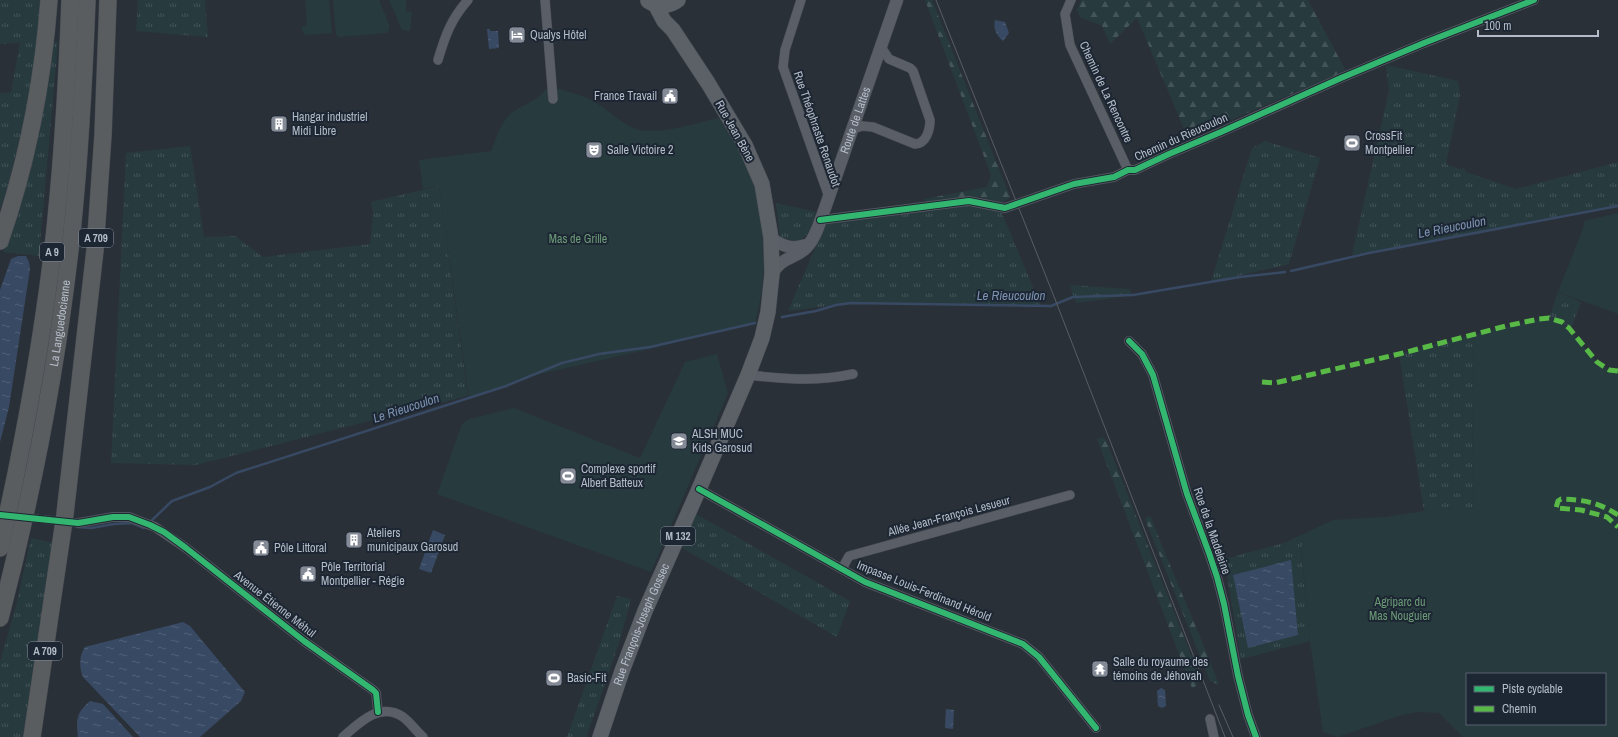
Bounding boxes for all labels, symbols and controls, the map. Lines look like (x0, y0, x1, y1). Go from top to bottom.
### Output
scale bar (1478, 12, 1598, 38)
text: 100 m (1484, 18, 1511, 34)
hotel icon: Qualys Hôtel (507, 25, 527, 45)
place label: Qualys Hôtel (530, 27, 586, 43)
street label: Chemin de La Rencontre (1076, 39, 1136, 145)
street label: Rue Théophraste Renaudot (790, 69, 844, 189)
street label: Route de Lattes (836, 85, 874, 156)
public building icon: France Travail (660, 86, 680, 106)
place label: France Travail (594, 88, 657, 104)
street label: Rue Jean Bène (712, 97, 758, 165)
place label: Hangar industriel Midi Libre (292, 109, 367, 139)
street label: Chemin du Rieucoulon (1132, 109, 1230, 165)
building icon: Hangar industriel Midi Libre (269, 114, 289, 134)
place label: CrossFit Montpellier (1365, 128, 1414, 158)
sports icon: CrossFit Montpellier (1342, 133, 1362, 153)
theatre icon: Salle Victoire 2 (584, 140, 604, 160)
place label: Salle Victoire 2 (607, 142, 674, 158)
water label: Le Rieucoulon (1417, 212, 1487, 242)
road number: A 709 (79, 229, 113, 247)
park label: Mas de Grille (549, 231, 607, 247)
road number: A 9 (40, 243, 64, 261)
street label: La Languedocienne (46, 279, 74, 368)
water label: Le Rieucoulon (977, 287, 1045, 304)
water label: Le Rieucoulon (371, 389, 441, 427)
place label: ALSH MUC Kids Garosud (691, 426, 752, 456)
school or university icon: ALSH MUC Kids Garosud (669, 431, 689, 451)
place label: Complexe sportif Albert Batteux (580, 461, 656, 491)
sports icon: Complexe sportif Albert Batteux (558, 466, 578, 486)
street label: Rue de la Madeleine (1190, 485, 1234, 577)
street label: Allée Jean-François Lesueur (885, 492, 1013, 540)
place label: Ateliers municipaux Garosud (366, 525, 458, 555)
road number: M 132 (661, 527, 695, 545)
building icon: Ateliers municipaux Garosud (344, 530, 364, 550)
public building icon: Pôle Littoral (251, 538, 271, 558)
place label: Pôle Littoral (274, 540, 327, 556)
street label: Impasse Louis-Ferdinand Hérold (855, 557, 993, 625)
place label: Pôle Territorial Montpellier - Régie (321, 559, 405, 589)
street label: Rue François-Joseph Gossec (610, 561, 673, 688)
public building icon: Pôle Territorial Montpellier - Régie (298, 564, 318, 584)
street label: Avenue Étienne Méhul (230, 566, 319, 641)
park label: Agriparc du Mas Nouguier (1369, 594, 1432, 624)
road number: A 709 (28, 642, 62, 660)
place label: Salle du royaume des témoins de Jéhovah (1113, 654, 1208, 684)
temple icon: Salle du royaume des témoins de Jéhovah (1090, 659, 1110, 679)
sports icon: Basic-Fit (544, 668, 564, 688)
place label: Basic-Fit (567, 670, 607, 686)
legend (1466, 673, 1606, 725)
text: Piste cyclable (1502, 681, 1563, 697)
text: Chemin (1502, 701, 1536, 717)

